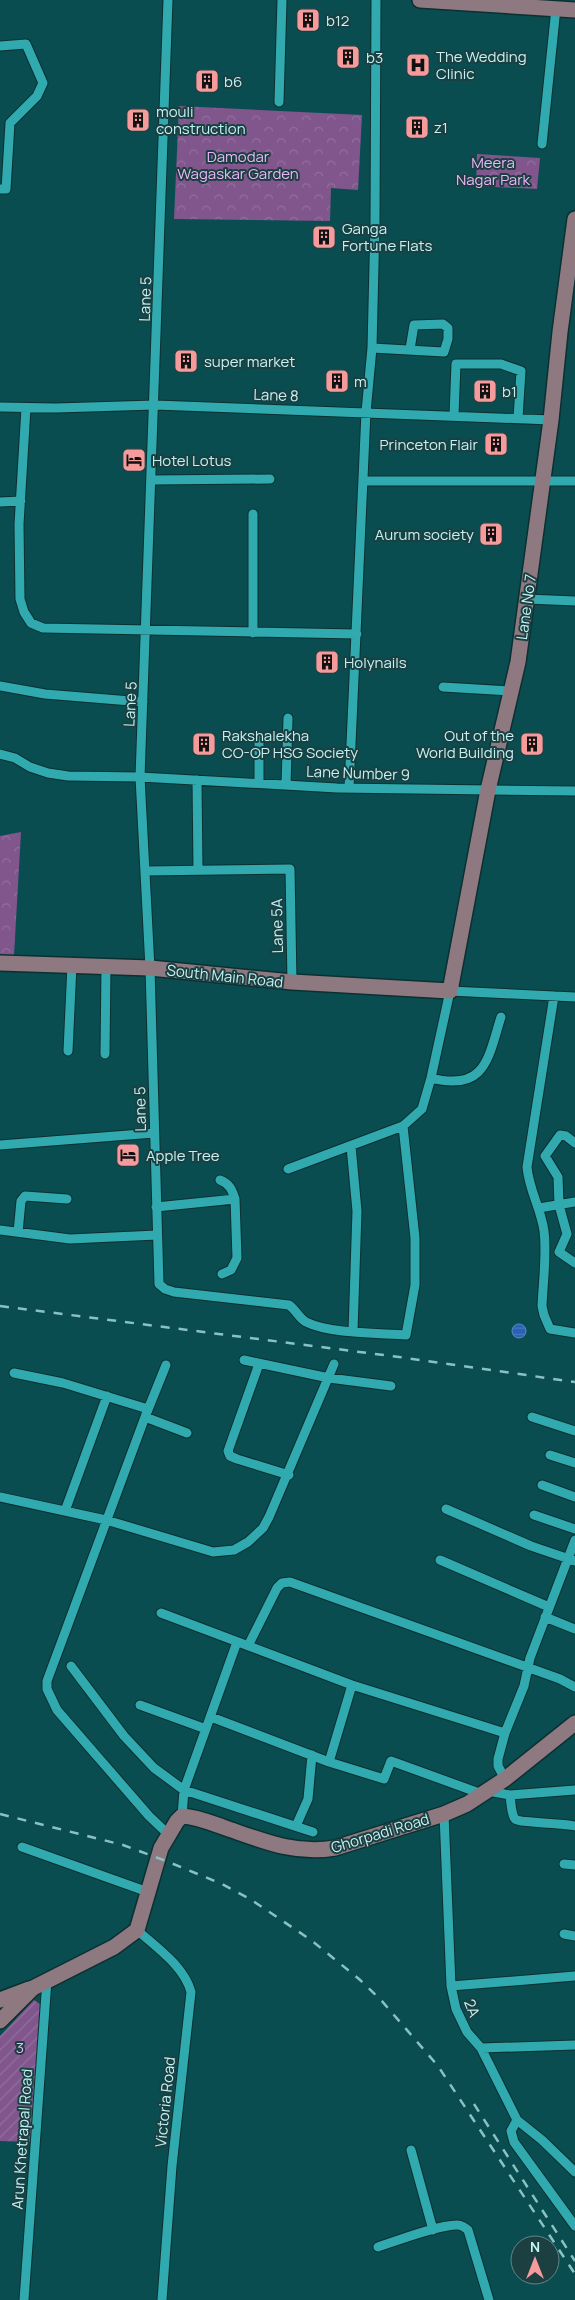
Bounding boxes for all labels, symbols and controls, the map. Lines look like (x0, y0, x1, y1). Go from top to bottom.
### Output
building icon: b12 (295, 7, 321, 33)
place label: b12 (326, 10, 349, 31)
building icon: b3 (335, 44, 361, 70)
place label: The Wedding Clinic (436, 46, 527, 84)
place label: b3 (366, 47, 383, 68)
hospital icon: The Wedding Clinic (405, 52, 431, 78)
building icon: b6 (194, 68, 220, 94)
place label: b6 (224, 71, 242, 92)
place label: mouli construction (156, 101, 246, 139)
building icon: mouli construction (125, 107, 151, 133)
building icon: z1 (404, 114, 430, 140)
place label: z1 (434, 117, 448, 138)
park label: Damodar Wagaskar Garden (177, 146, 299, 184)
park label: Meera Nagar Park (456, 152, 531, 190)
place label: Ganga Fortune Flats (342, 218, 433, 256)
building icon: Ganga Fortune Flats (311, 224, 337, 250)
street label: Lane 5 (134, 276, 156, 322)
building icon: super market (173, 348, 199, 374)
place label: super market (204, 351, 295, 372)
building icon: m (324, 368, 350, 394)
place label: m (354, 371, 367, 392)
building icon: b1 (472, 378, 498, 404)
place label: b1 (502, 381, 517, 402)
street label: Lane 8 (253, 384, 299, 406)
building icon: Princeton Flair (483, 431, 509, 457)
place label: Princeton Flair (380, 434, 479, 455)
hotel icon: Hotel Lotus (121, 447, 147, 473)
place label: Hotel Lotus (152, 450, 232, 471)
building icon: Aurum society (478, 521, 504, 547)
place label: Aurum society (375, 524, 474, 545)
street label: Lane No 7 (511, 573, 541, 641)
building icon: Holynails (314, 649, 340, 675)
place label: Holynails (344, 652, 407, 673)
street label: Lane 5 (118, 681, 142, 727)
place label: Rakshalekha CO-OP HSG Society (222, 725, 358, 763)
place label: Out of the World Building (416, 725, 514, 763)
building icon: Rakshalekha CO-OP HSG Society (191, 731, 217, 757)
building icon: Out of the World Building (519, 731, 545, 757)
street label: Lane Number 9 (306, 761, 410, 785)
street label: Lane 5A (266, 898, 288, 954)
street label: South Main Road (166, 959, 284, 993)
street label: Lane 5 (129, 1086, 151, 1132)
hotel icon: Apple Tree (115, 1142, 141, 1168)
place label: Apple Tree (146, 1145, 220, 1166)
street label: Ghorpadi Road (328, 1808, 432, 1858)
street label: 2A (459, 1996, 485, 2021)
park label: 3 (16, 2037, 24, 2058)
street label: Victoria Road (150, 2056, 180, 2148)
street label: Arun Khetrapal Road (7, 2068, 37, 2210)
north arrow (510, 2235, 560, 2285)
text: N (530, 2237, 540, 2256)

